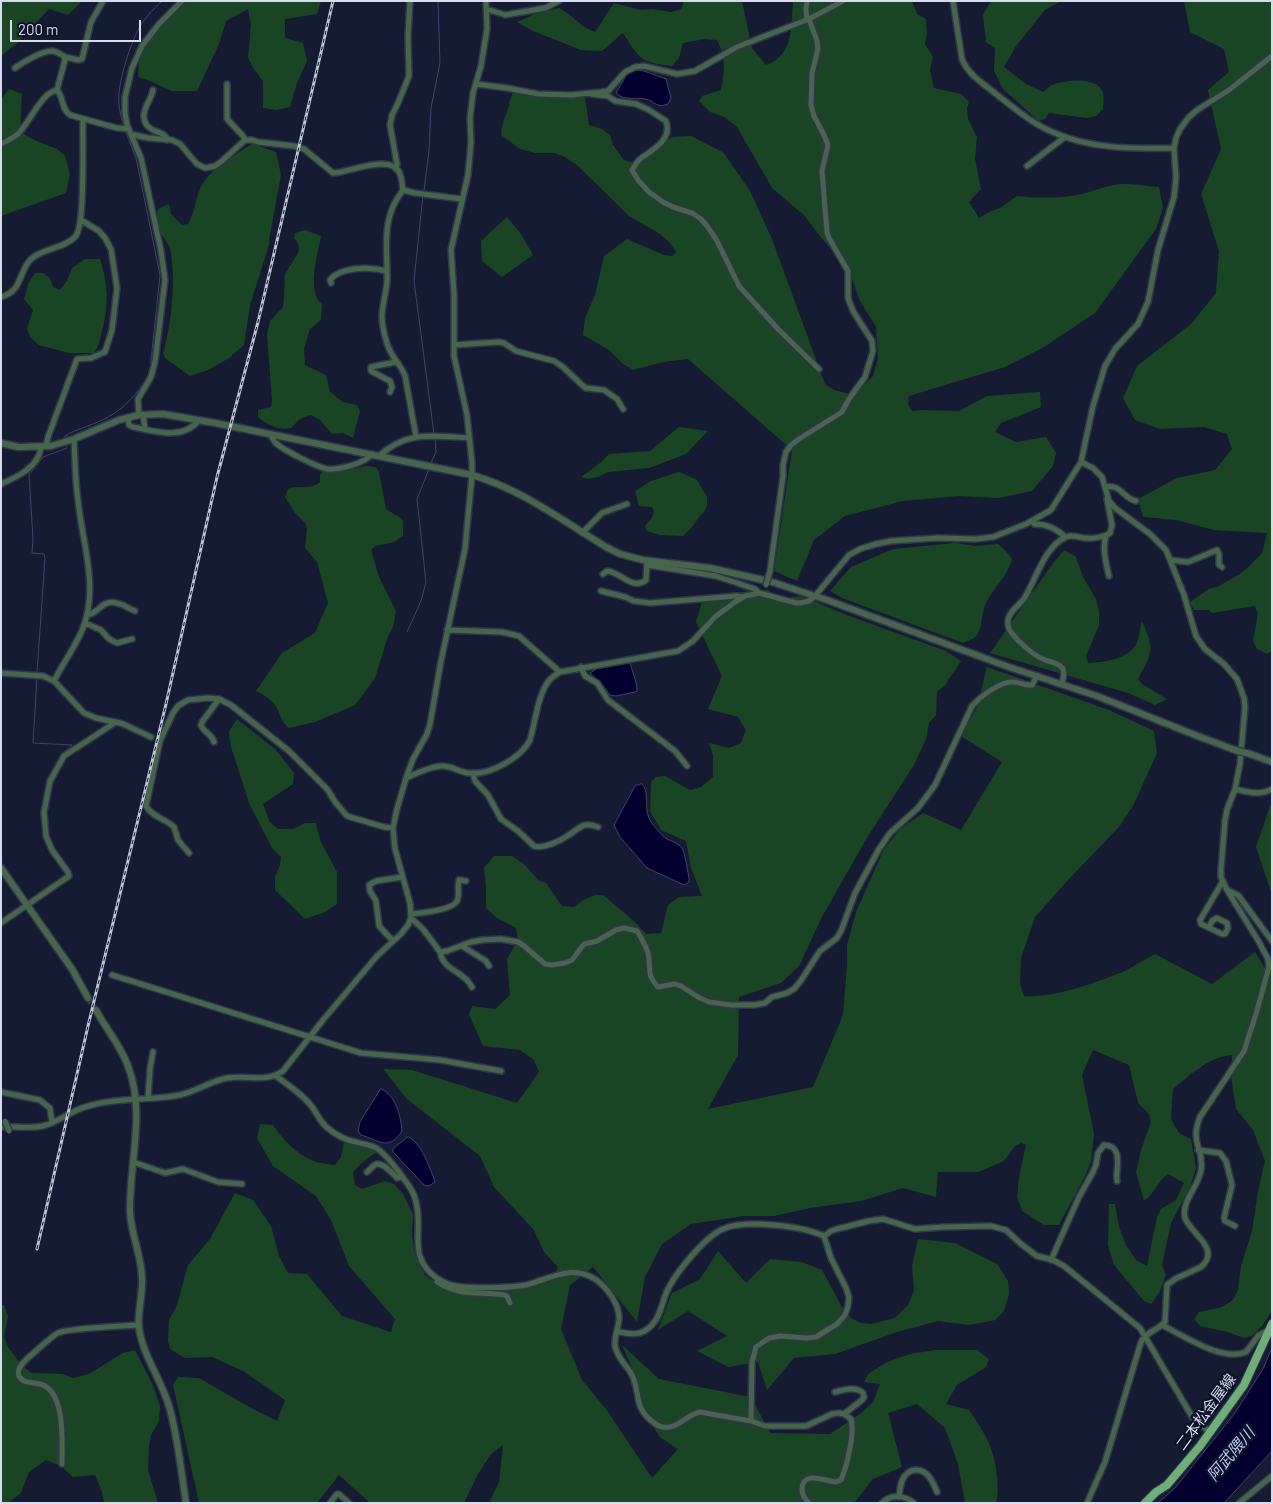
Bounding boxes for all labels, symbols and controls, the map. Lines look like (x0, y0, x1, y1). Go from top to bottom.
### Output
scale bar (12, 10, 144, 42)
text: 200 m (18, 20, 58, 38)
street label: 二本松金屋線 (1172, 1370, 1240, 1454)
water label: 阿武隈川 (1203, 1423, 1259, 1485)

